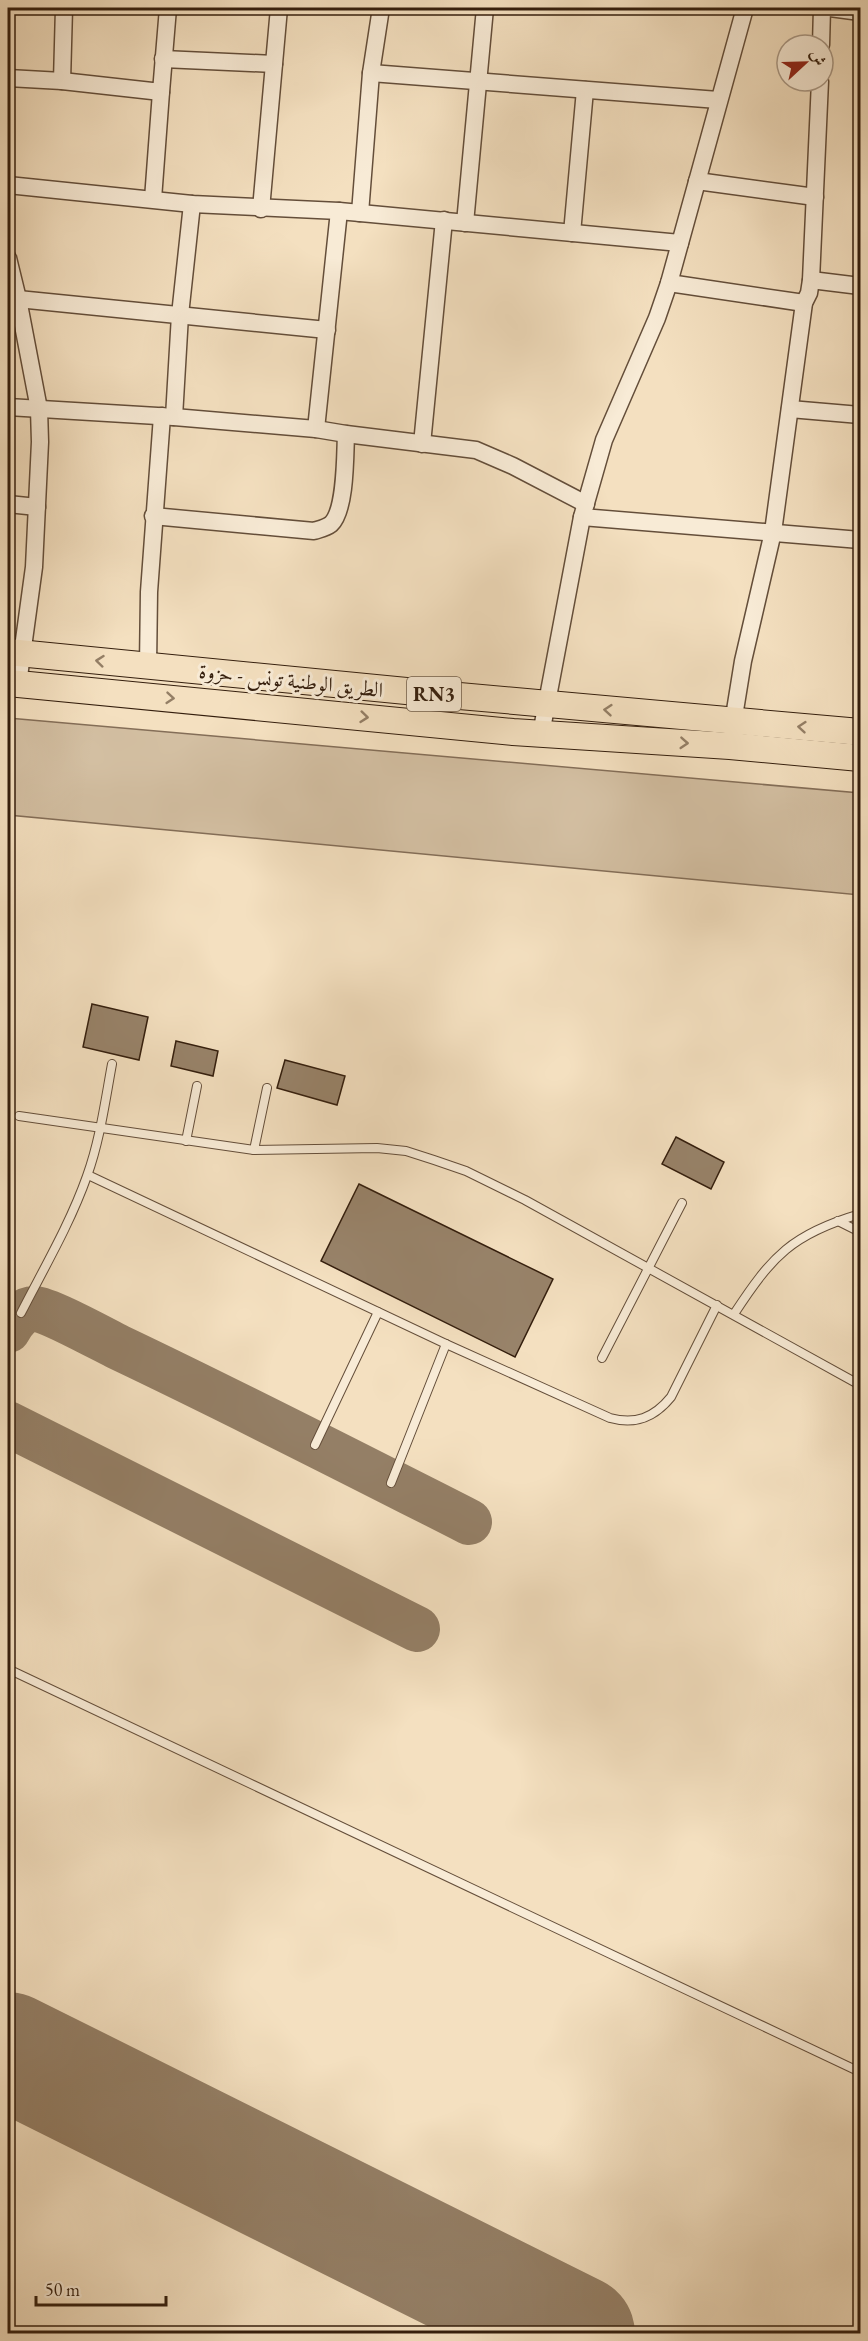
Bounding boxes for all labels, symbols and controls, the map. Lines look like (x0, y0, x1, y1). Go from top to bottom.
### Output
north arrow (775, 33, 835, 93)
text: ش (806, 46, 831, 69)
one-way arrow (96, 655, 105, 668)
street label: الطريق الوطنية تونس - حزوة (197, 657, 384, 704)
road number: RN3 (407, 677, 461, 711)
one-way arrow (166, 691, 175, 704)
one-way arrow (603, 704, 613, 717)
one-way arrow (360, 710, 369, 723)
one-way arrow (798, 721, 807, 734)
one-way arrow (680, 737, 689, 750)
scale bar (36, 2269, 166, 2307)
text: 50 m (45, 2278, 80, 2301)

